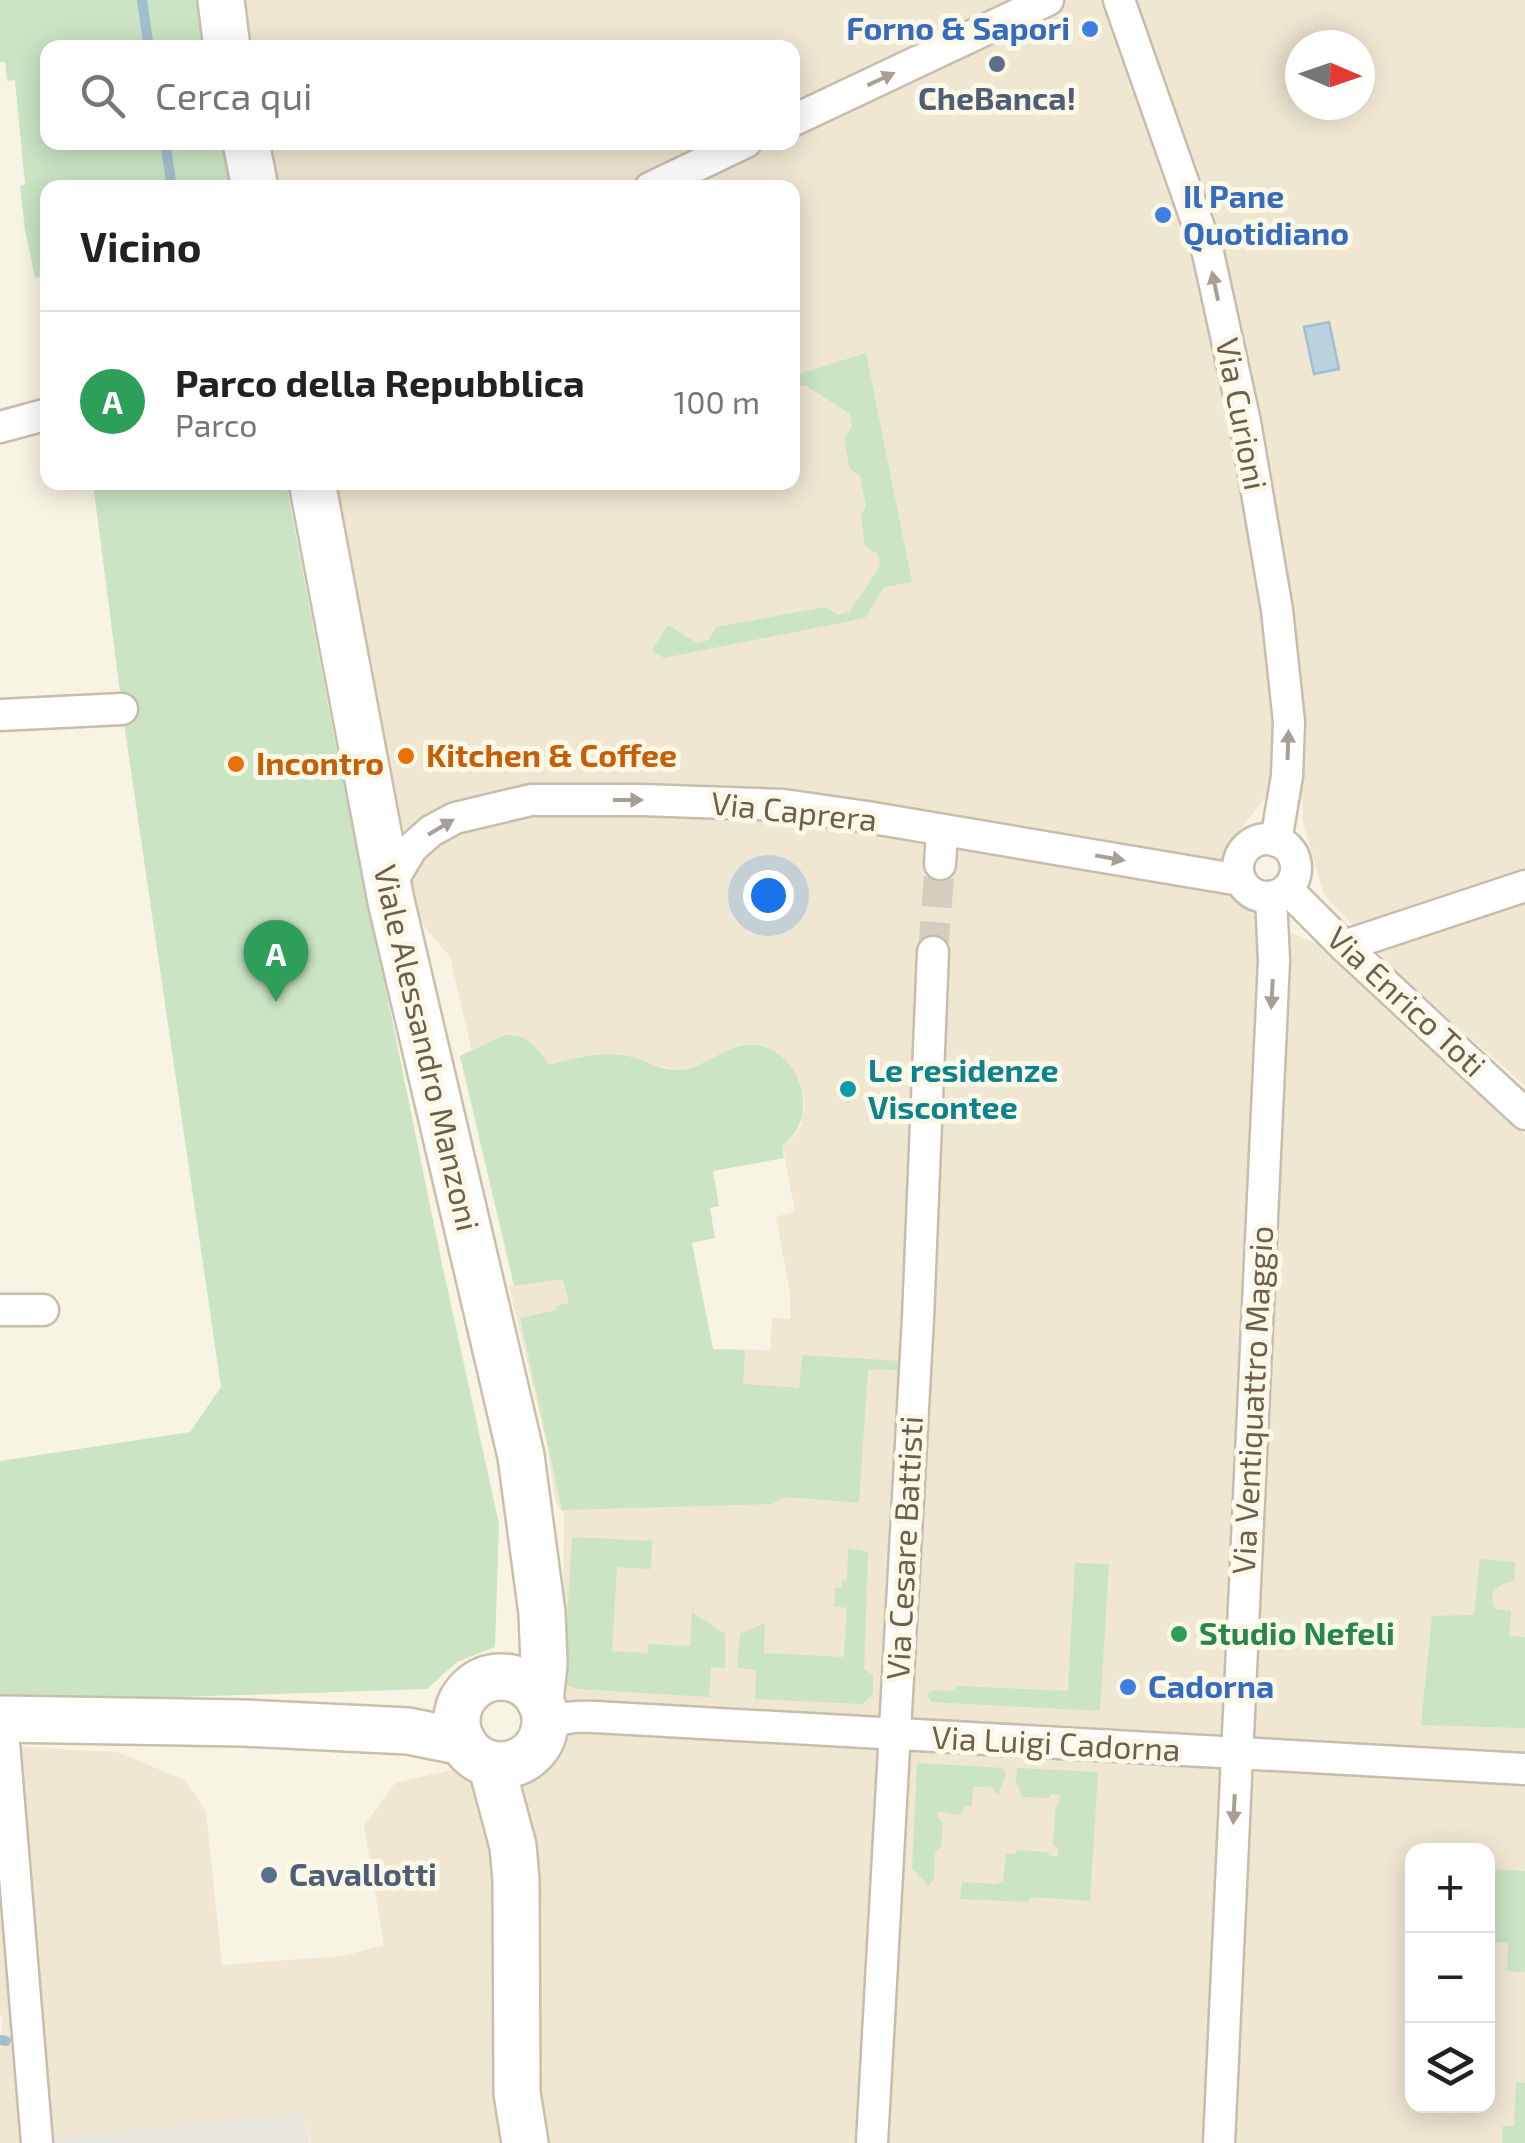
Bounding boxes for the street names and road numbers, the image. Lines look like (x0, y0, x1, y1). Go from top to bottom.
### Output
street label: Via Curioni (1210, 334, 1276, 493)
street label: Via Caprera (709, 782, 879, 838)
street label: Viale Alessandro Manzoni (367, 861, 489, 1234)
street label: Via Enrico Toti (1320, 918, 1494, 1084)
street label: Via Ventiquattro Maggio (1223, 1225, 1279, 1575)
street label: Via Cesare Battisti (877, 1415, 929, 1681)
street label: Via Luigi Cadorna (931, 1717, 1181, 1767)

